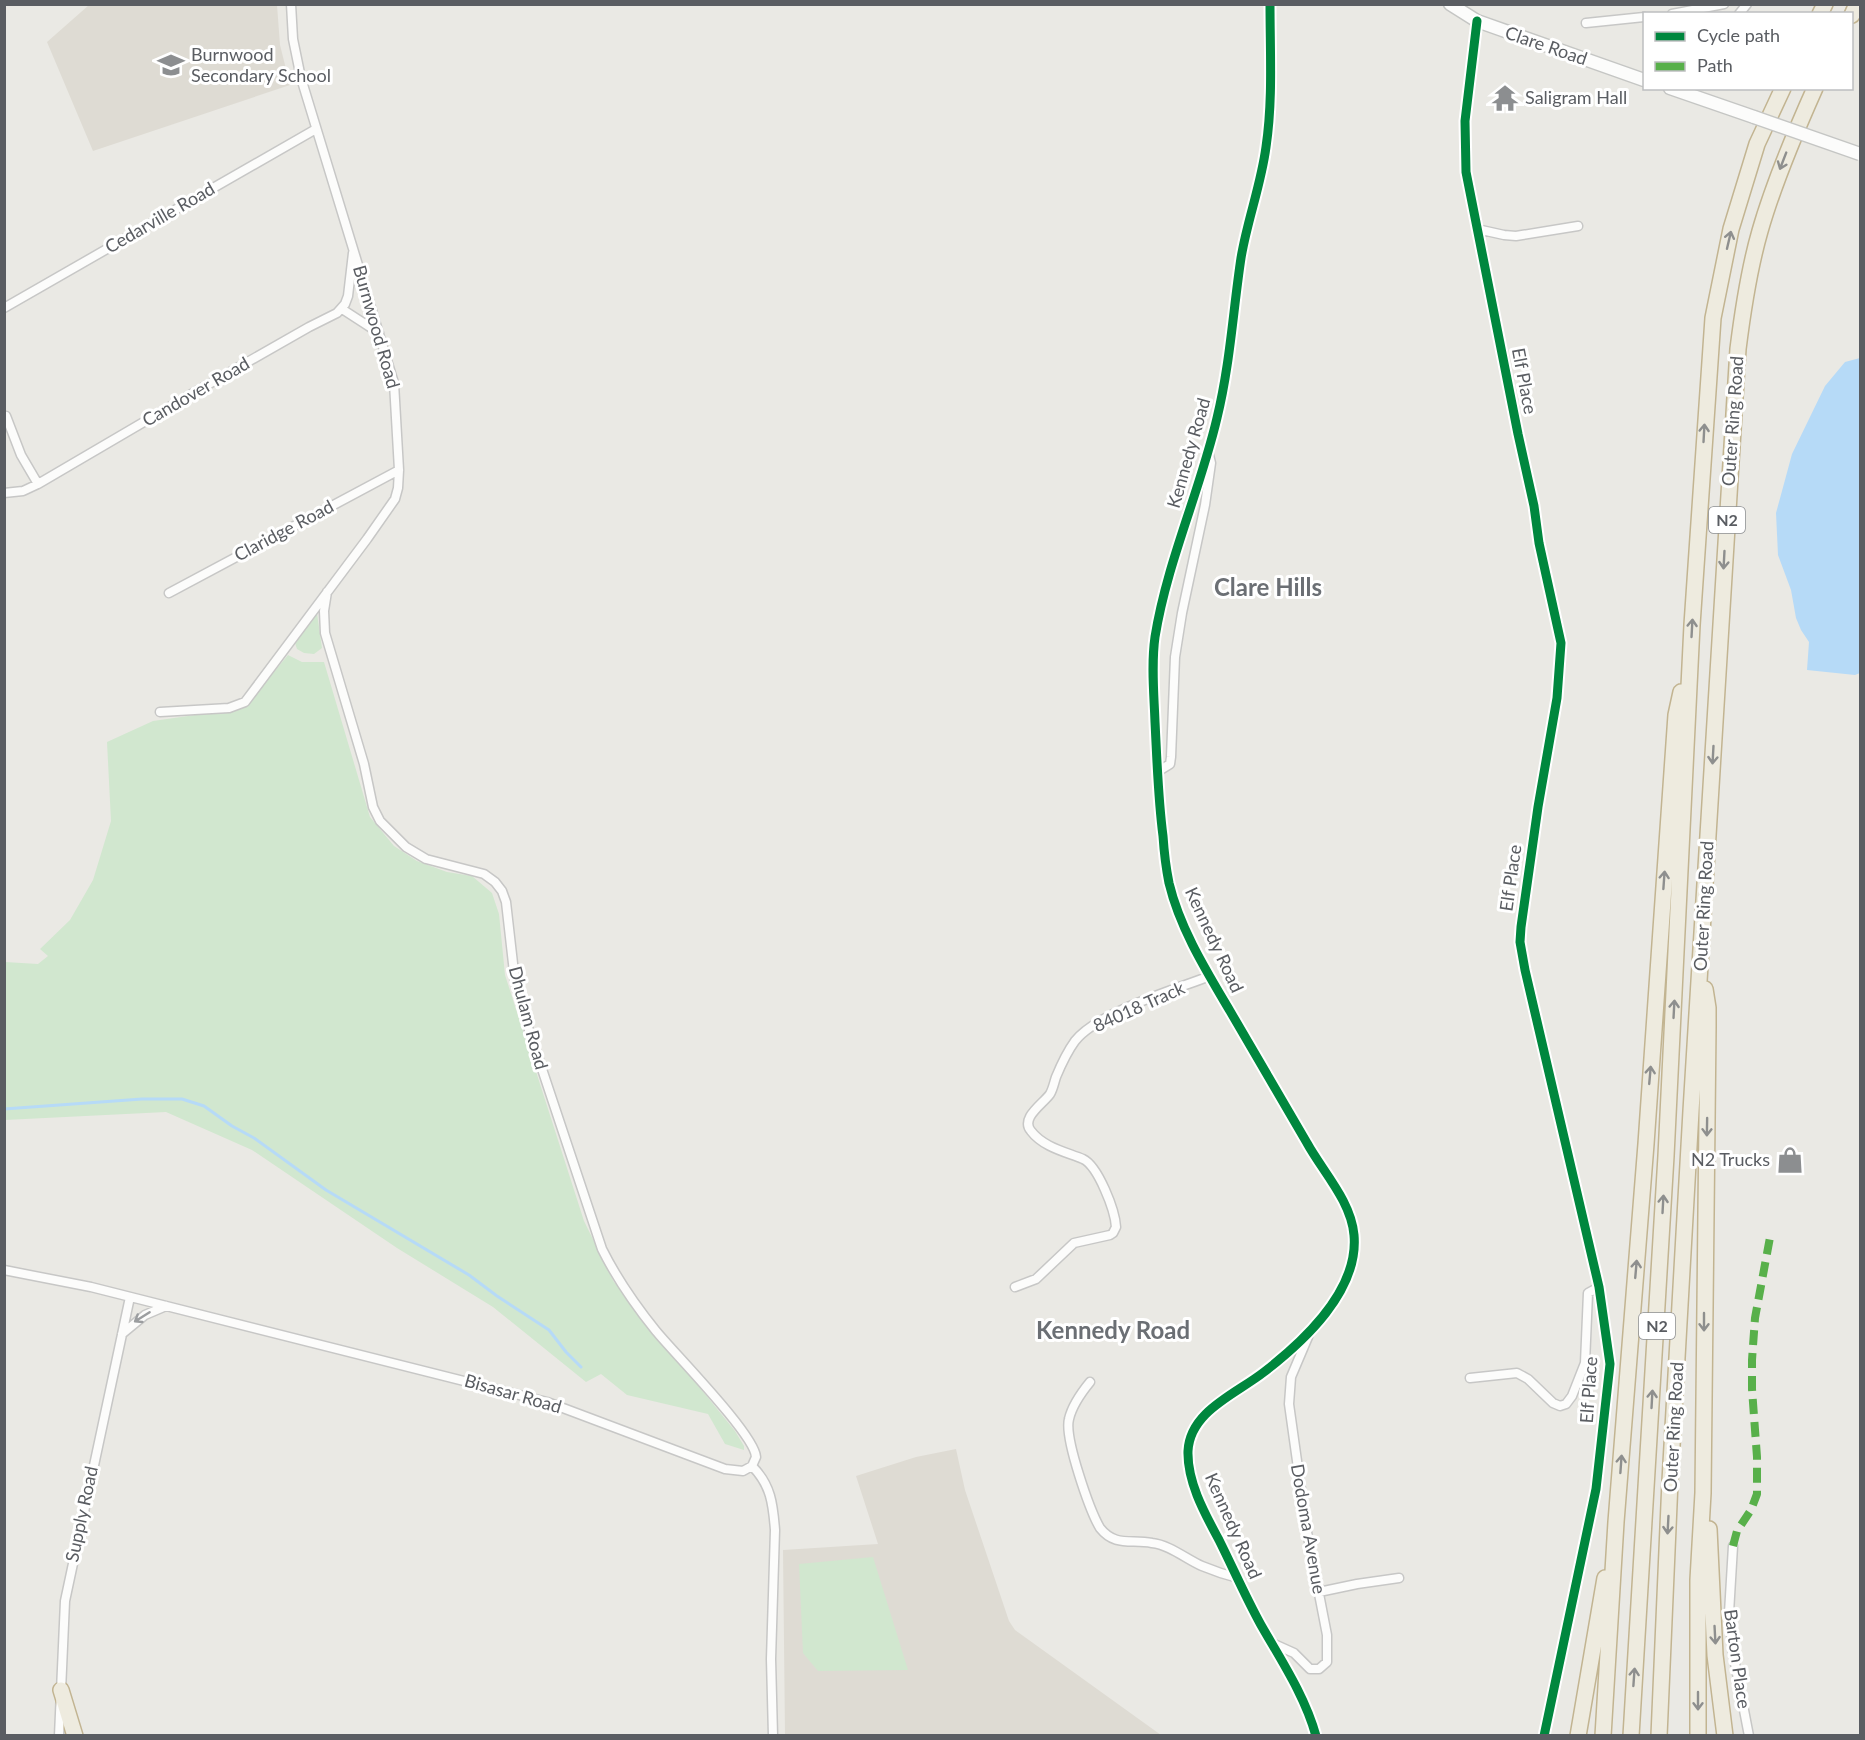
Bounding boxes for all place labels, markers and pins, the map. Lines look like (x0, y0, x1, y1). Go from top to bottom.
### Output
place label: Burnwood Secondary School (191, 43, 331, 86)
school or university icon: Burnwood Secondary School (156, 50, 186, 80)
temple icon: Saligram Hall (1490, 83, 1520, 113)
place label: Saligram Hall (1525, 86, 1627, 108)
shop icon: N2 Trucks (1775, 1145, 1805, 1175)
place label: N2 Trucks (1691, 1148, 1770, 1170)

